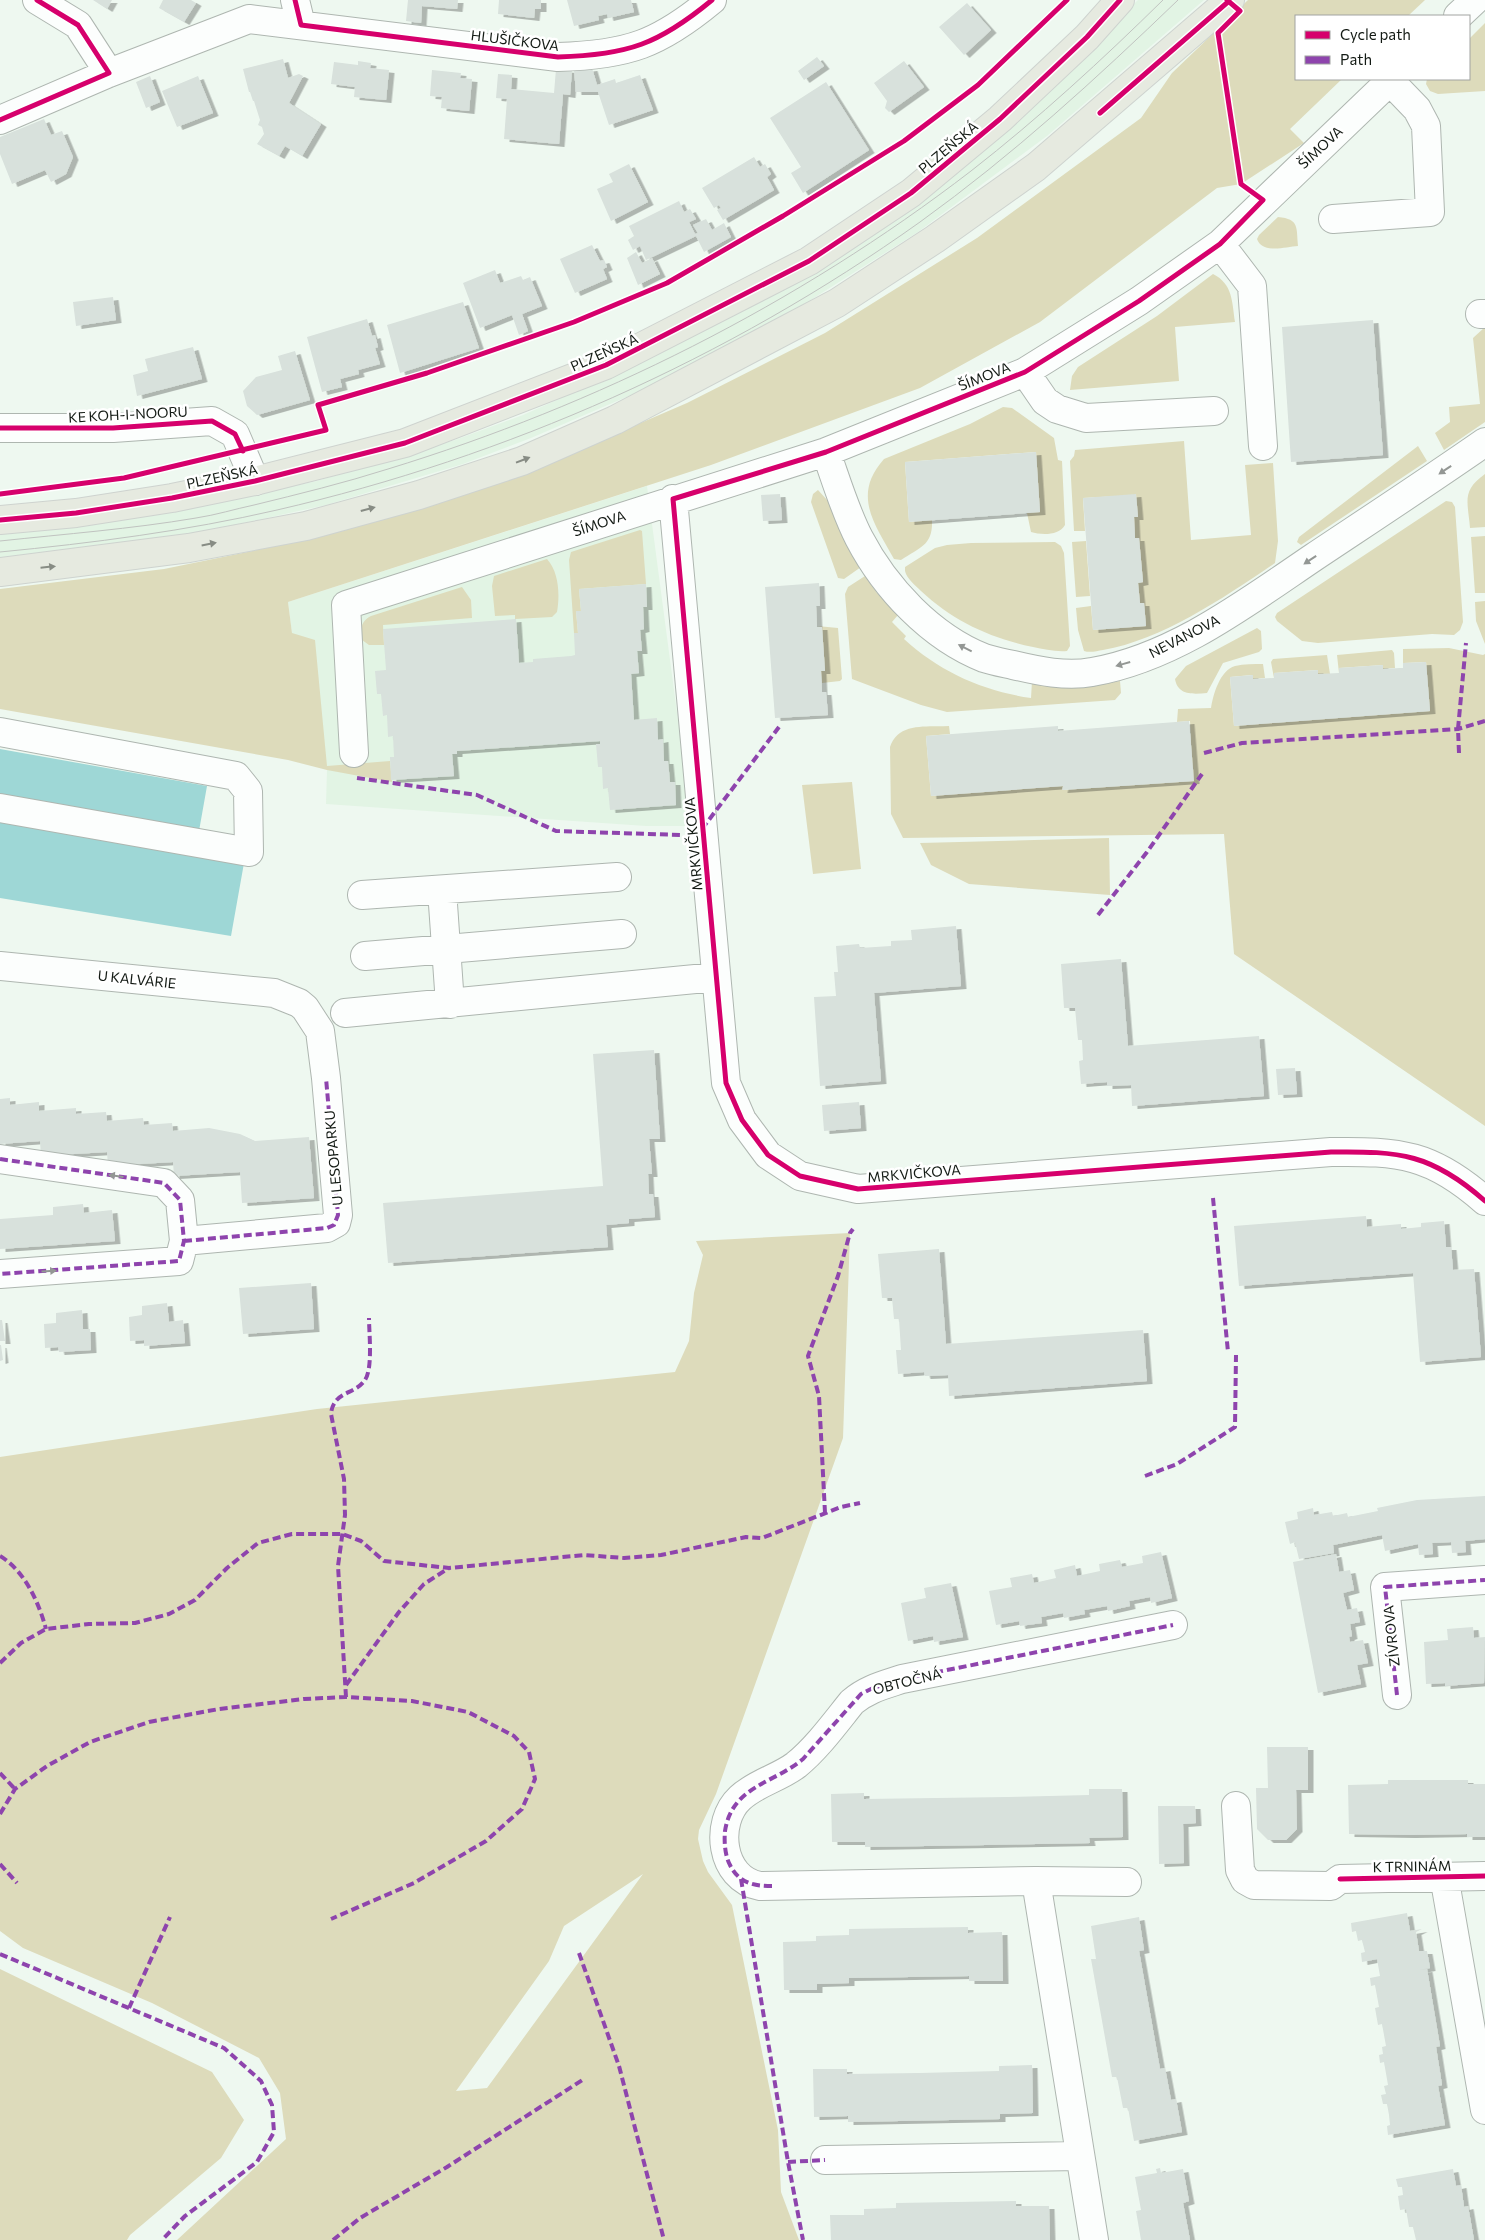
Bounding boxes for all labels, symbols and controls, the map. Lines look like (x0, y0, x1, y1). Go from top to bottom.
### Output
legend (1295, 15, 1470, 80)
text: Cycle path (1340, 25, 1411, 43)
street label: HLUŠIČKOVA (470, 26, 560, 54)
text: Path (1340, 50, 1372, 68)
street label: PLZEŇSKÁ (915, 117, 981, 177)
street label: ŠÍMOVA (1294, 122, 1346, 172)
street label: PLZEŇSKÁ (567, 329, 641, 374)
street label: ŠÍMOVA (955, 358, 1013, 394)
street label: KE KOH-I-NOORU (68, 402, 188, 426)
one-way arrow (515, 456, 530, 463)
street label: PLZEŇSKÁ (185, 460, 259, 492)
one-way arrow (1438, 465, 1452, 475)
one-way arrow (360, 505, 375, 513)
street label: ŠÍMOVA (570, 506, 628, 540)
one-way arrow (202, 540, 218, 548)
one-way arrow (1303, 555, 1317, 565)
one-way arrow (41, 563, 57, 571)
street label: NEVANOVA (1146, 611, 1222, 661)
one-way arrow (958, 644, 973, 652)
one-way arrow (1115, 661, 1130, 669)
street label: MRKVIČKOVA (680, 796, 706, 891)
street label: U KALVÁRIE (97, 966, 177, 992)
street label: U LESOPARKU (320, 1110, 346, 1206)
street label: MRKVIČKOVA (867, 1160, 962, 1186)
one-way arrow (108, 1172, 124, 1180)
one-way arrow (41, 1267, 57, 1275)
street label: ZÍVROVA (1379, 1604, 1403, 1667)
street label: OBTOČNÁ (871, 1664, 943, 1698)
street label: K TRNINÁM (1373, 1857, 1451, 1875)

